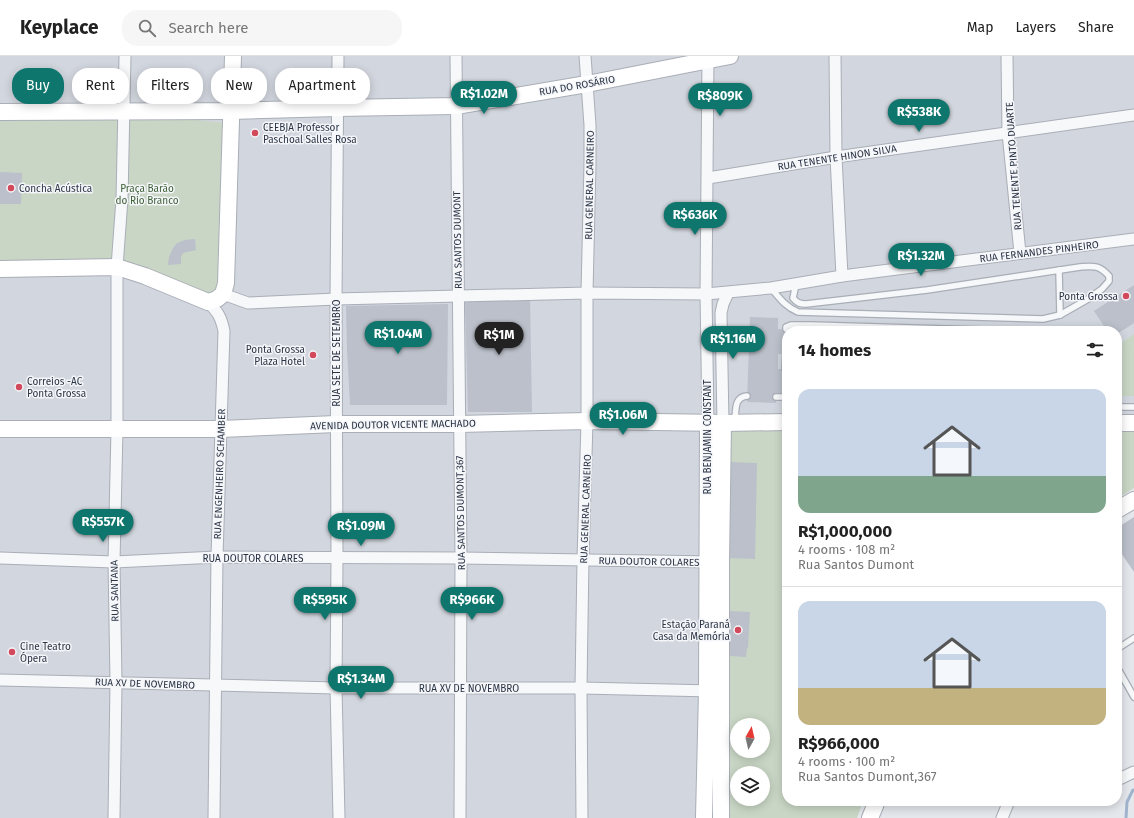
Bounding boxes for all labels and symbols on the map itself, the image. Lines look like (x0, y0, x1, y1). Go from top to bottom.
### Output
street label: RUA DO ROSÁRIO (538, 71, 616, 99)
pin: R$1.02M (447, 81, 521, 115)
pin: R$809K (687, 83, 753, 117)
pin: R$538K (886, 99, 952, 133)
street label: RUA TENENTE PINTO DUARTE (1004, 101, 1024, 231)
place label: CEEBJA Professor Paschoal Salles Rosa (263, 122, 357, 146)
marker: CEEBJA Professor Paschoal Salles Rosa (250, 128, 260, 138)
street label: RUA GENERAL CARNEIRO (583, 130, 597, 240)
street label: RUA TENENTE HINON SILVA (777, 143, 898, 173)
place label: Concha Acústica (19, 182, 92, 195)
marker: Concha Acústica (6, 183, 16, 193)
park label: Praça Barão do Rio Branco (115, 183, 179, 207)
street label: RUA SANTOS DUMONT (451, 190, 465, 289)
pin: R$636K (662, 202, 728, 236)
street label: RUA FERNANDES PINHEIRO (979, 239, 1099, 265)
pin: R$1.32M (884, 243, 958, 277)
place label: Ponta Grossa (1059, 291, 1118, 303)
marker: Ponta Grossa (1121, 291, 1131, 301)
street label: RUA SETE DE SETEMBRO (331, 299, 343, 407)
pin: R$1.04M (361, 321, 435, 355)
pin: R$1M (475, 322, 523, 356)
pin: R$1.16M (696, 326, 770, 360)
place label: Ponta Grossa Plaza Hotel (246, 344, 305, 368)
marker: Ponta Grossa Plaza Hotel (308, 350, 318, 360)
place label: Correios -AC Ponta Grossa (27, 376, 86, 400)
street label: RUA BENJAMIN CONSTANT (702, 379, 714, 494)
marker: Correios -AC Ponta Grossa (14, 382, 24, 392)
pin: R$1.06M (586, 402, 660, 436)
street label: RUA ENGENHEIRO SCHAMBER (212, 408, 228, 540)
street label: AVENIDA DOUTOR VICENTE MACHADO (310, 418, 476, 432)
street label: RUA GENERAL CARNEIRO (578, 454, 594, 564)
street label: RUA SANTOS DUMONT,367 (454, 455, 468, 570)
pin: R$557K (70, 509, 136, 543)
pin: R$1.09M (324, 513, 398, 547)
street label: RUA DOUTOR COLARES (202, 553, 304, 565)
street label: RUA DOUTOR COLARES (598, 555, 700, 569)
street label: RUA SANTANA (108, 560, 122, 622)
pin: R$595K (292, 587, 358, 621)
pin: R$966K (439, 587, 505, 621)
place label: Estação Paraná Casa da Memória (653, 619, 730, 643)
marker: Estação Paraná Casa da Memória (733, 625, 743, 635)
place label: Cine Teatro Ópera (20, 641, 71, 665)
marker: Cine Teatro Ópera (7, 647, 17, 657)
pin: R$1.34M (324, 666, 398, 700)
street label: RUA XV DE NOVEMBRO (95, 676, 195, 692)
street label: RUA XV DE NOVEMBRO (419, 683, 519, 695)
north arrow (730, 718, 770, 758)

